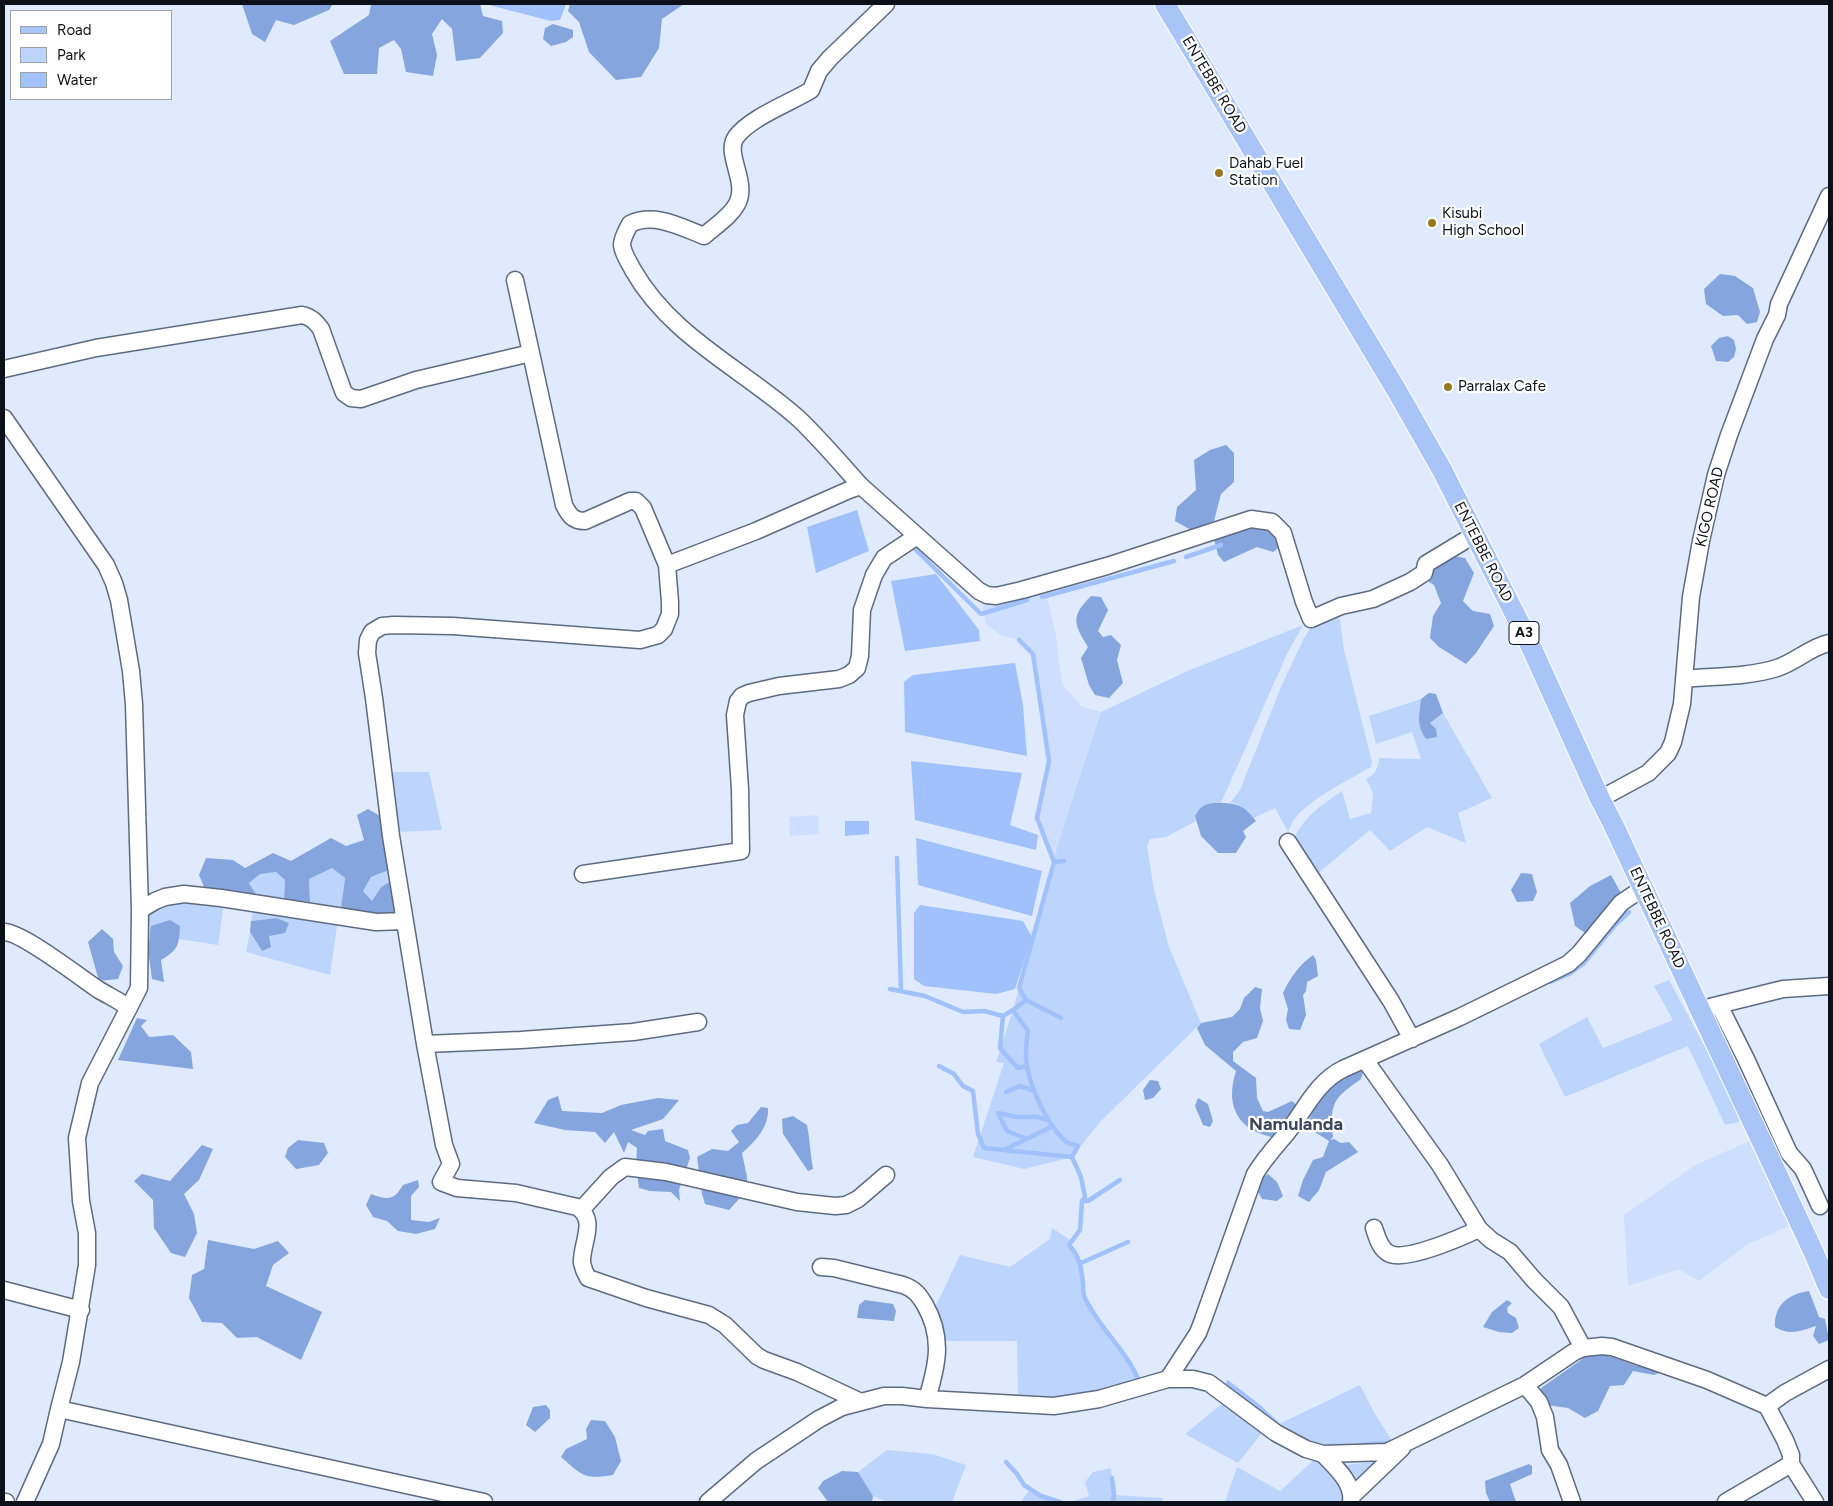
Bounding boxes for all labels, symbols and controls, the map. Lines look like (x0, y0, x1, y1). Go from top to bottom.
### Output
legend (10, 10, 172, 100)
text: Road (57, 21, 92, 39)
street label: ENTEBBE ROAD (1178, 33, 1250, 137)
text: Park (57, 46, 86, 64)
text: Water (57, 71, 97, 89)
place label: Dahab Fuel Station (1229, 155, 1303, 190)
marker: Dahab Fuel Station (1213, 167, 1225, 179)
place label: Kisubi High School (1442, 205, 1524, 240)
marker: Kisubi High School (1426, 217, 1438, 229)
place label: Parralax Cafe (1458, 378, 1546, 396)
marker: Parralax Cafe (1442, 381, 1454, 393)
street label: KIGO ROAD (1692, 465, 1728, 549)
street label: ENTEBBE ROAD (1450, 499, 1516, 605)
road number: A3 (1509, 622, 1539, 644)
street label: ENTEBBE ROAD (1626, 864, 1688, 972)
district label: Namulanda (1249, 1114, 1343, 1136)

